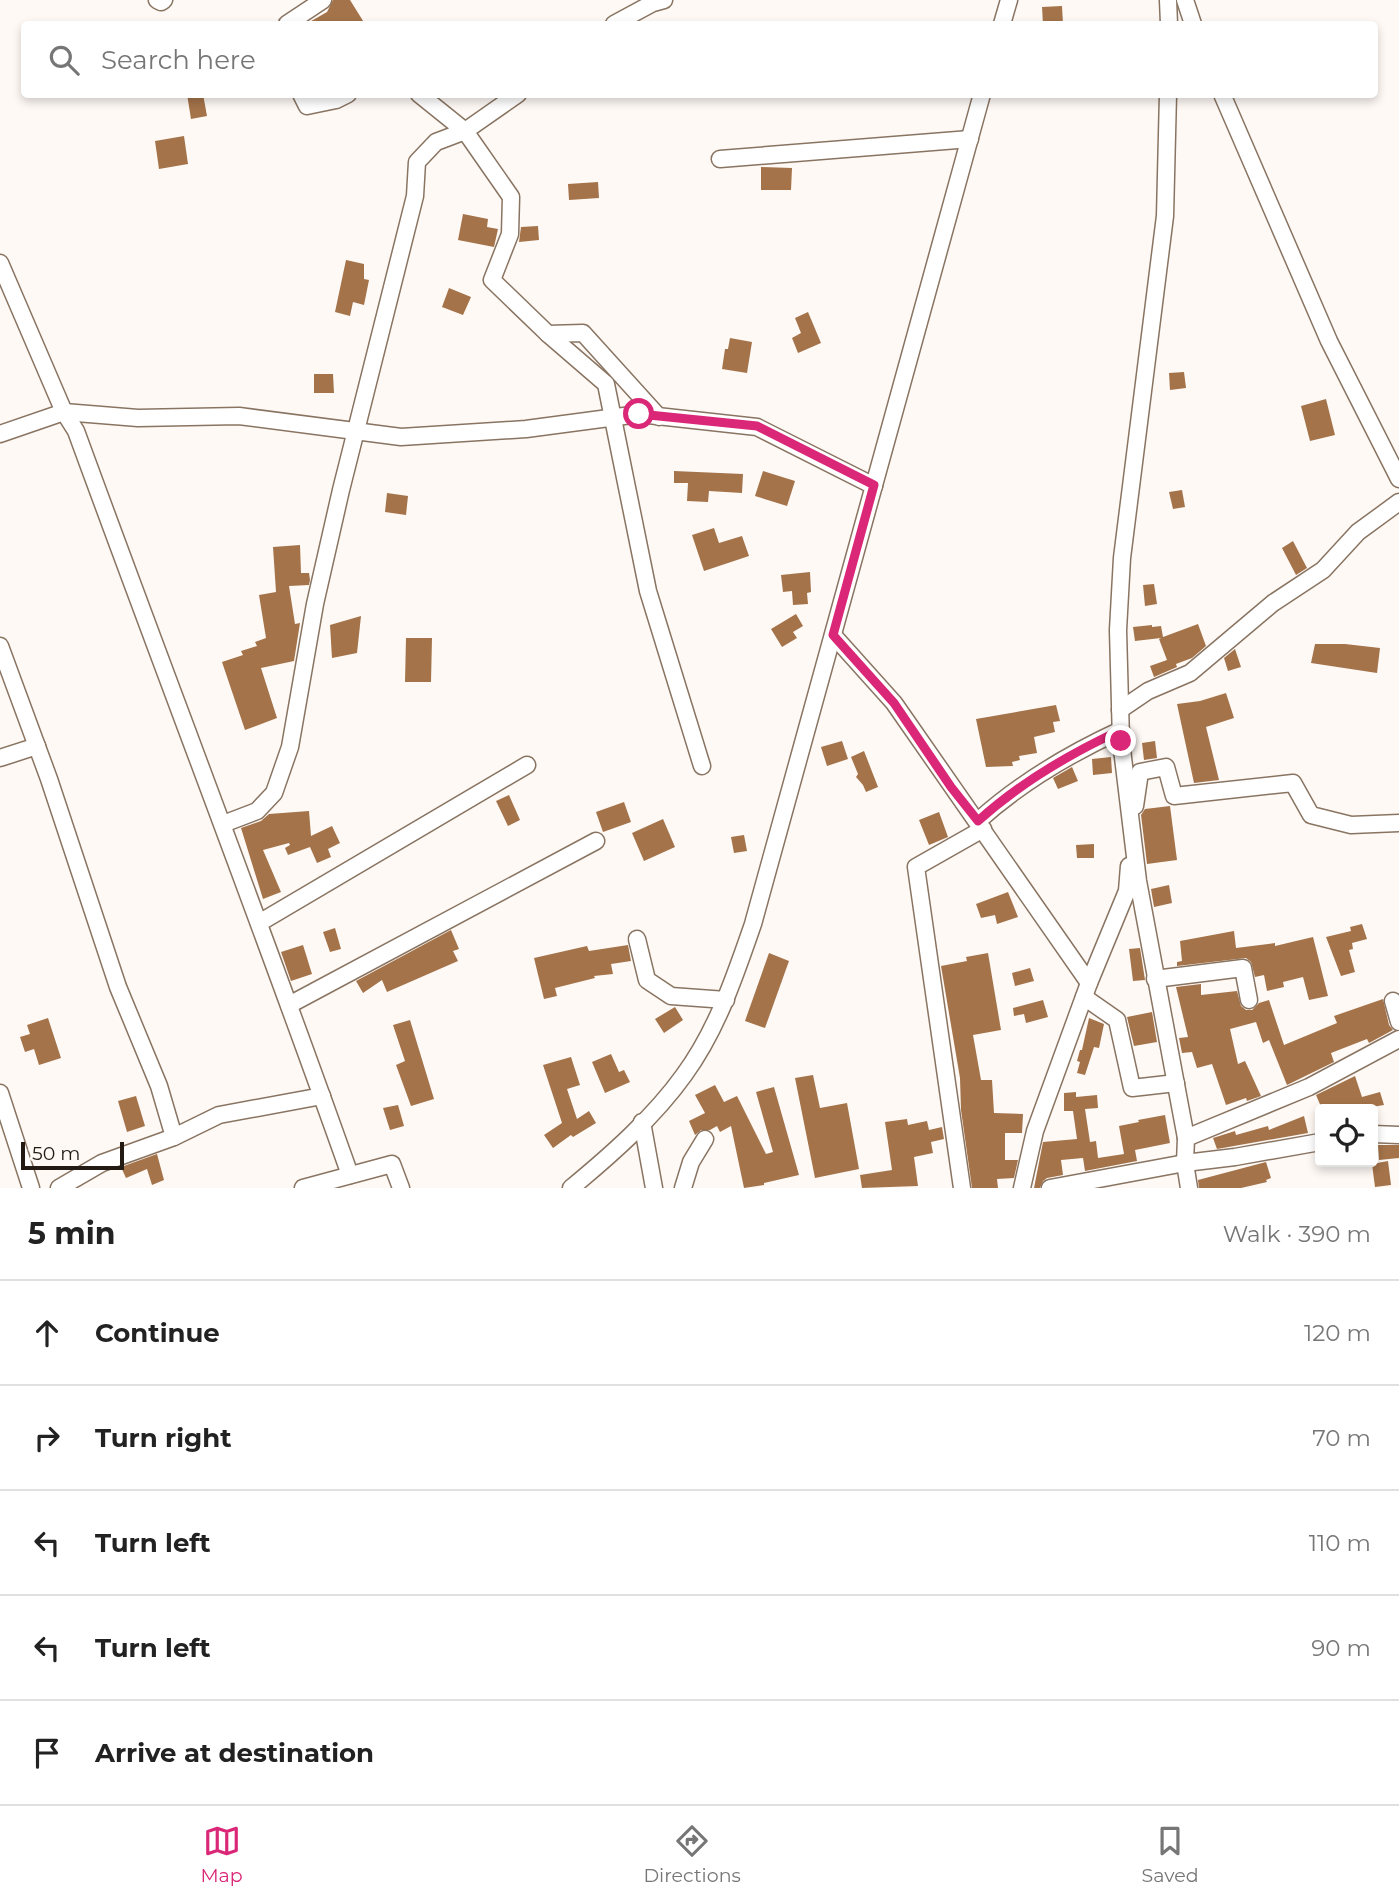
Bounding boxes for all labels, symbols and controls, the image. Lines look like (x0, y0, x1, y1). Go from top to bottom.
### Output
search box (21, 21, 1378, 98)
icon: search (45, 41, 83, 79)
text: Search here (101, 44, 256, 76)
route start (623, 398, 654, 429)
route end (1105, 725, 1136, 756)
map controls (1315, 1104, 1378, 1167)
button: locate (1315, 1104, 1378, 1167)
scale bar (21, 1139, 124, 1171)
text: 50 m (32, 1142, 80, 1165)
text: 5 min (28, 1215, 116, 1252)
text: Walk · 390 m (1223, 1220, 1371, 1248)
icon: ahead (28, 1314, 66, 1352)
text: Continue (95, 1317, 220, 1349)
text: 120 m (1304, 1319, 1371, 1347)
icon: right (28, 1419, 66, 1457)
text: Turn right (95, 1422, 231, 1454)
text: 70 m (1312, 1424, 1371, 1452)
icon: left (28, 1524, 66, 1562)
text: Turn left (95, 1527, 211, 1559)
text: 110 m (1309, 1529, 1371, 1557)
icon: left (28, 1629, 66, 1667)
text: Turn left (95, 1632, 211, 1664)
text: 90 m (1311, 1634, 1371, 1662)
icon: arrive (28, 1734, 66, 1772)
text: Arrive at destination (95, 1737, 374, 1769)
tab: Map (200, 1822, 243, 1887)
tab: Directions (643, 1822, 741, 1887)
tab: Saved (1142, 1822, 1199, 1887)

